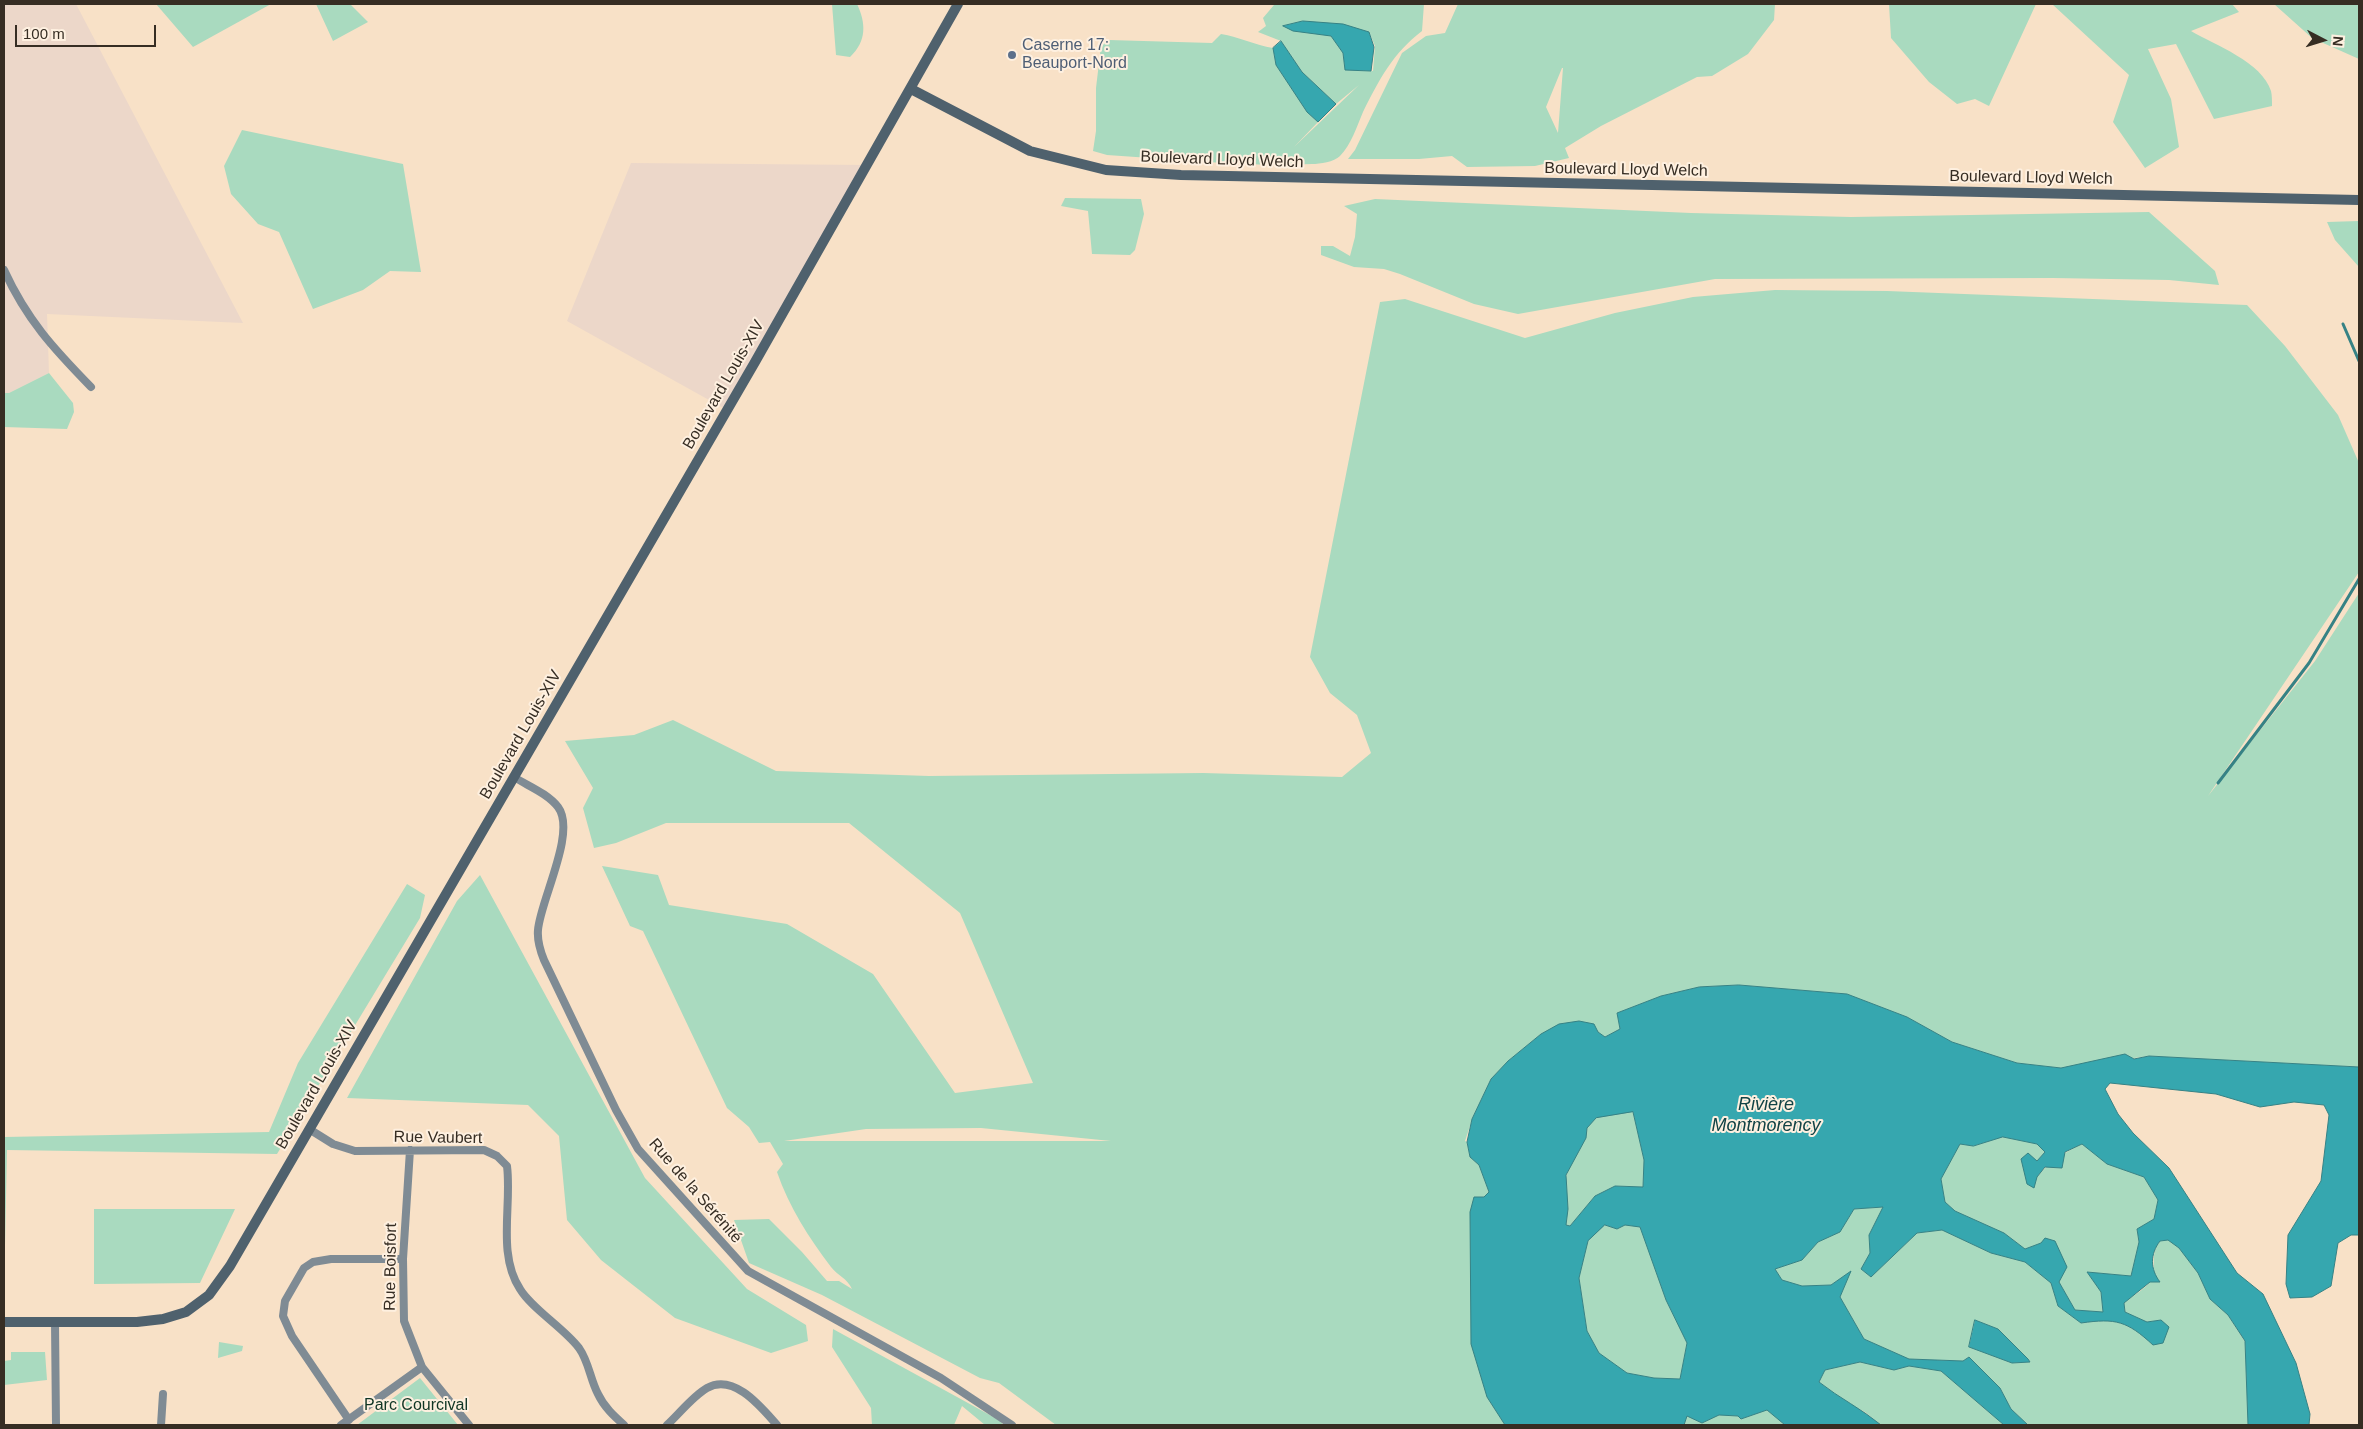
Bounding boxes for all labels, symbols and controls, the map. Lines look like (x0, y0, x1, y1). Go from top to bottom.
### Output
scale bar (18, 15, 159, 47)
north arrow (2298, 15, 2348, 65)
text: 100 m (23, 25, 65, 42)
place label: Caserne 17: Beauport-Nord (1022, 36, 1127, 74)
text: N (2330, 36, 2346, 47)
marker: Caserne 17: Beauport-Nord (1006, 49, 1018, 61)
street label: Boulevard Lloyd Welch (1140, 148, 1304, 172)
street label: Boulevard Lloyd Welch (1544, 159, 1708, 181)
street label: Boulevard Lloyd Welch (1949, 167, 2113, 189)
street label: Boulevard Louis-XIV (679, 317, 769, 453)
street label: Boulevard Louis-XIV (476, 667, 566, 803)
street label: Boulevard Louis-XIV (272, 1017, 362, 1153)
water label: Rivière Montmorency (1711, 1094, 1821, 1136)
street label: Rue Vaubert (394, 1128, 482, 1148)
street label: Rue de la Sérénité (644, 1135, 746, 1247)
street label: Rue Boisfort (381, 1223, 401, 1311)
park label: Parc Courcival (364, 1396, 468, 1416)

